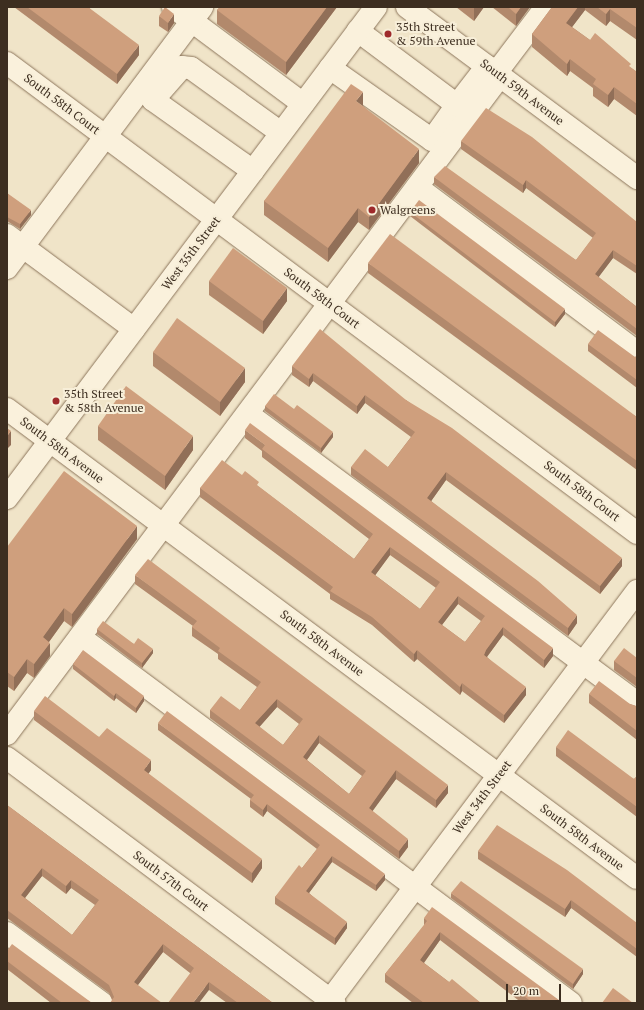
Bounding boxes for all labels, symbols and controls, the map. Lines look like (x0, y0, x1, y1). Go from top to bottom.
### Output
place label: 35th Street & 59th Avenue (396, 20, 476, 48)
marker: 35th Street & 59th Avenue (383, 29, 393, 39)
street label: South 59th Avenue (477, 56, 567, 128)
street label: South 58th Court (21, 71, 103, 137)
place label: Walgreens (380, 203, 435, 217)
marker: Walgreens (367, 205, 377, 215)
street label: West 35th Street (159, 213, 223, 293)
street label: South 58th Court (281, 265, 363, 331)
place label: 35th Street & 58th Avenue (64, 387, 144, 415)
marker: 35th Street & 58th Avenue (51, 396, 61, 406)
street label: South 58th Avenue (17, 414, 107, 486)
street label: South 58th Court (541, 458, 623, 524)
street label: South 58th Avenue (277, 607, 367, 679)
street label: West 34th Street (450, 757, 514, 837)
street label: South 58th Avenue (537, 801, 627, 873)
street label: South 57th Court (130, 848, 212, 914)
scale bar (508, 976, 563, 1002)
text: 20 m (513, 983, 539, 998)

